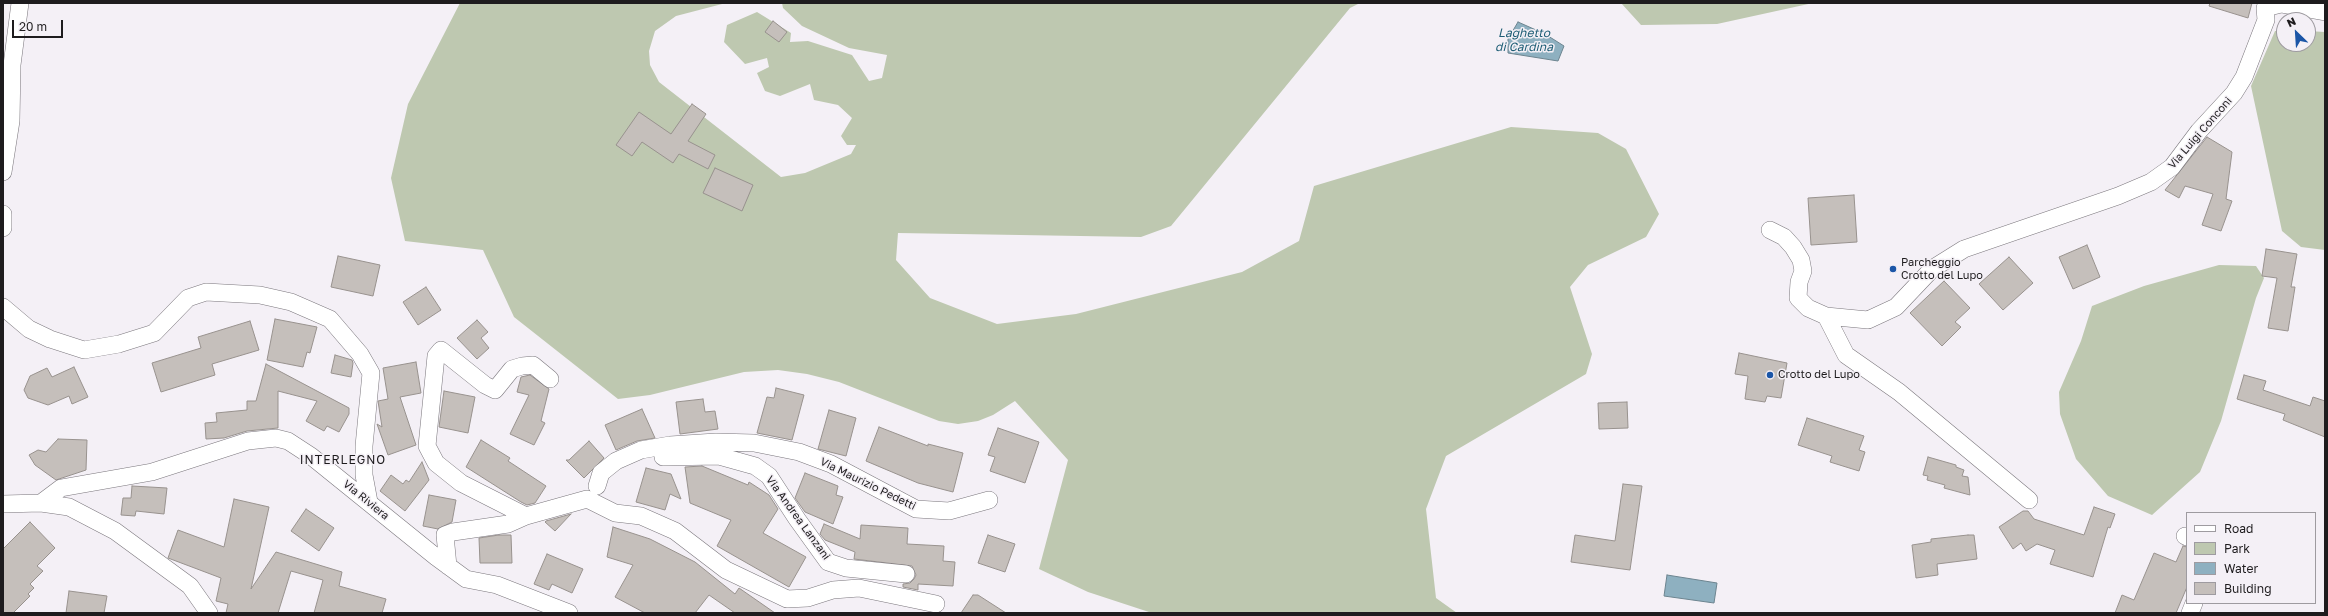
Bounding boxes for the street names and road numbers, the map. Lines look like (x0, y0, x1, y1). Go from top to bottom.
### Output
street label: Via Luigi Conconi (2165, 94, 2235, 172)
street label: Via Maurizio Pedetti (818, 455, 918, 513)
street label: Via Andrea Lanzani (763, 473, 833, 563)
street label: Via Riviera (340, 477, 392, 523)

